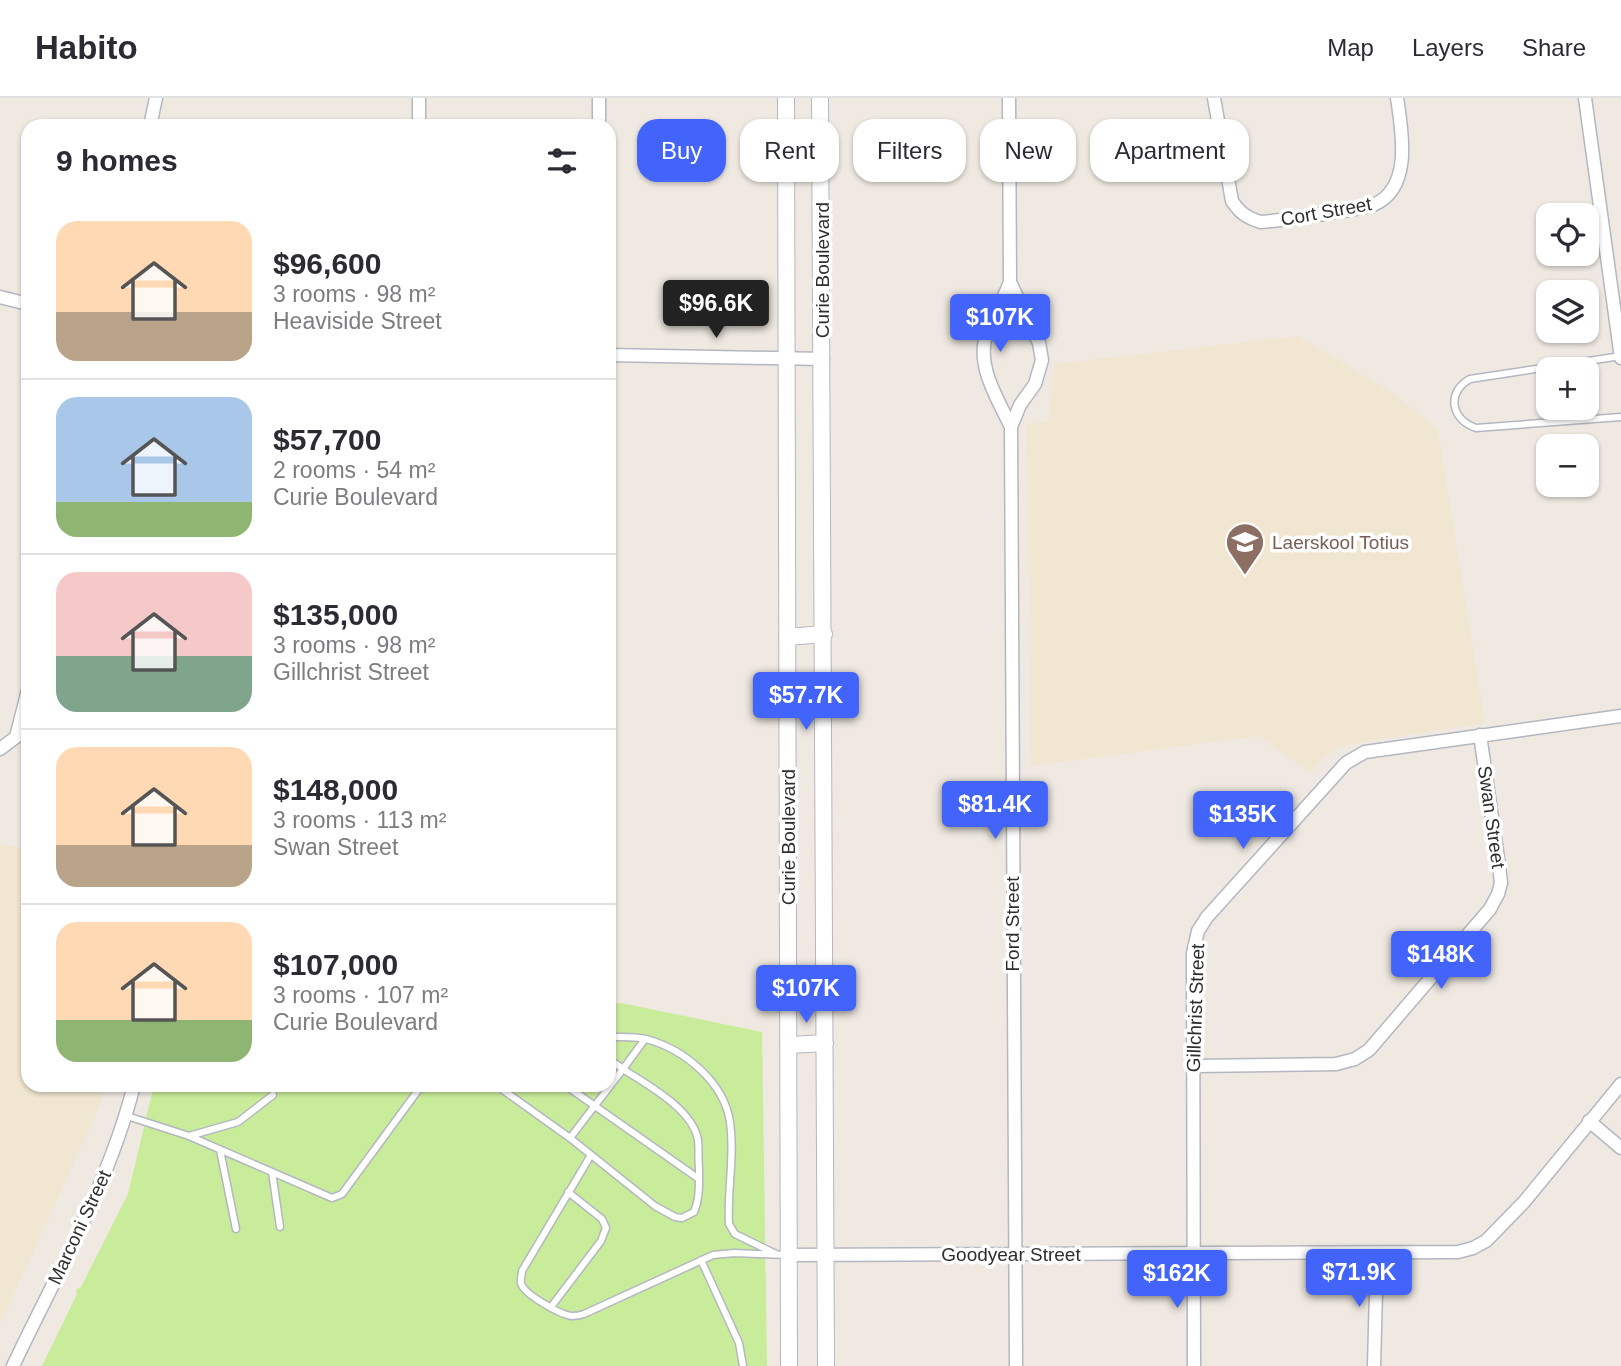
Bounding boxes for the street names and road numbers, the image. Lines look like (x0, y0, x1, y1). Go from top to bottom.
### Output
street label: Cort Street (1279, 193, 1374, 230)
street label: Curie Boulevard (812, 202, 833, 338)
street label: Swan Street (1474, 764, 1509, 870)
street label: Curie Boulevard (778, 769, 799, 905)
street label: Ford Street (1002, 876, 1023, 972)
street label: Gillchrist Street (1183, 943, 1208, 1073)
street label: Marconi Street (44, 1166, 115, 1288)
street label: Goodyear Street (941, 1244, 1081, 1265)

